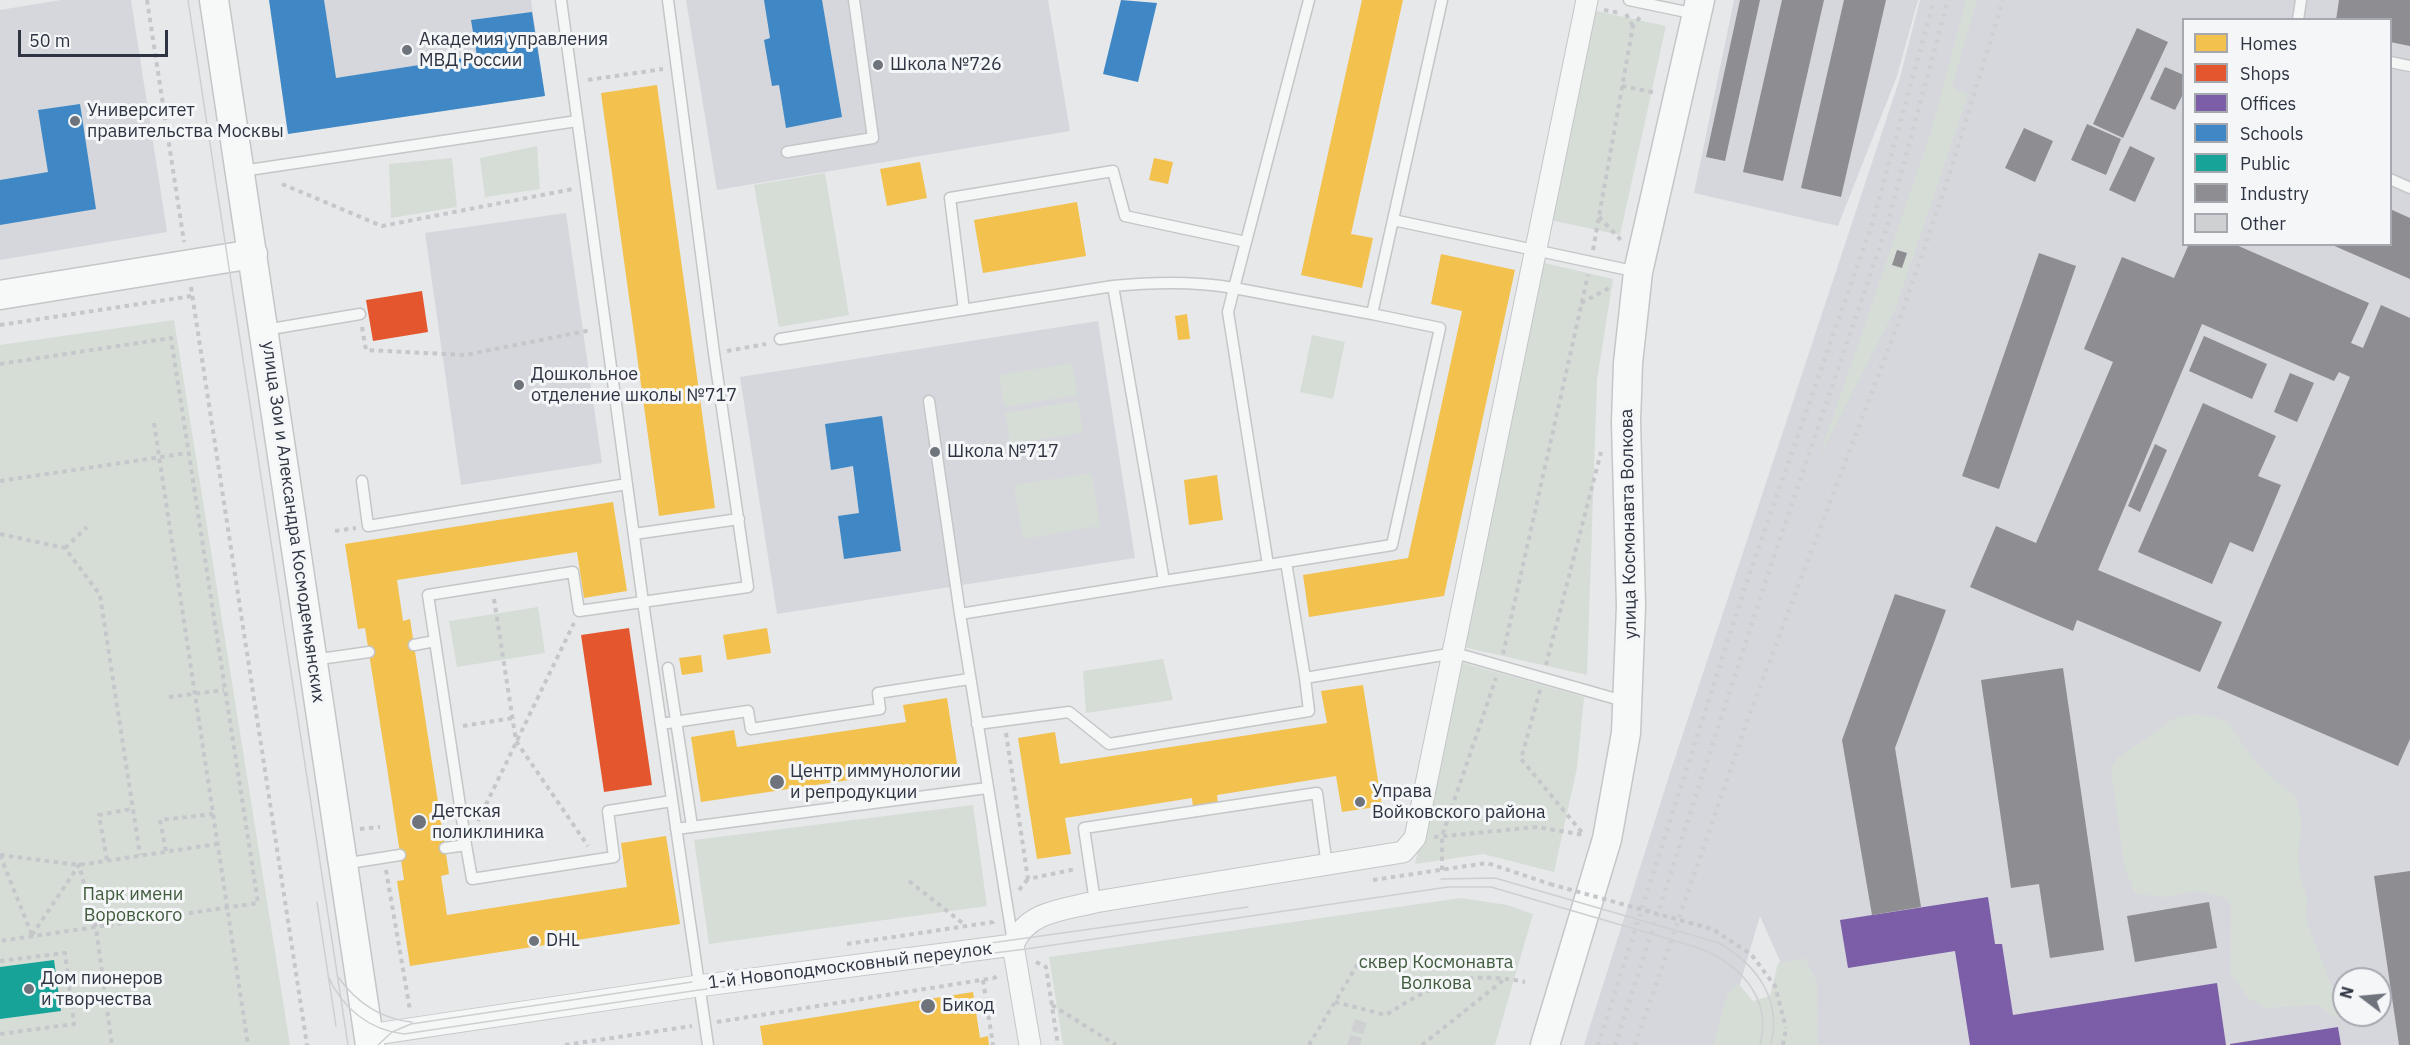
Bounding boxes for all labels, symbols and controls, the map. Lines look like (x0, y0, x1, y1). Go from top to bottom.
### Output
scale bar (21, 18, 171, 56)
legend (2182, 18, 2392, 246)
text: 50 m (29, 29, 71, 52)
place label: Академия управления МВД России (419, 29, 608, 72)
text: Homes (2240, 32, 2297, 55)
marker: Академия управления МВД России (400, 43, 414, 57)
place label: Школа №726 (890, 54, 1002, 76)
marker: Школа №726 (871, 58, 885, 72)
text: Shops (2240, 62, 2290, 85)
text: Offices (2240, 92, 2296, 115)
place label: Университет правительства Москвы (87, 100, 284, 142)
marker: Университет правительства Москвы (68, 114, 82, 128)
text: Schools (2240, 122, 2304, 145)
text: Public (2240, 152, 2290, 175)
text: Industry (2240, 182, 2309, 205)
text: Other (2240, 212, 2286, 235)
street label: улица Зои и Александра Космодемьянских (257, 340, 329, 704)
place label: Дошкольное отделение школы №717 (531, 364, 737, 406)
marker: Дошкольное отделение школы №717 (512, 378, 526, 392)
street label: улица Космонавта Волкова (1616, 409, 1642, 639)
place label: Школа №717 (947, 441, 1059, 463)
marker: Школа №717 (928, 445, 942, 459)
place label: Центр иммунологии и репродукции (790, 761, 961, 804)
marker: Центр иммунологии и репродукции (768, 773, 786, 791)
place label: Управа Войковского района (1372, 781, 1546, 824)
marker: Управа Войковского района (1353, 795, 1367, 809)
place label: Детская поликлиника (432, 801, 544, 844)
marker: Детская поликлиника (410, 813, 428, 831)
park label: Парк имени Воровского (83, 884, 183, 926)
place label: DHL (546, 930, 580, 952)
marker: DHL (527, 934, 541, 948)
street label: 1-й Новоподмосковный переулок (707, 938, 993, 994)
park label: сквер Космонавта Волкова (1359, 952, 1513, 994)
north arrow (2332, 967, 2392, 1027)
place label: Дом пионеров и творчества (41, 968, 163, 1010)
marker: Дом пионеров и творчества (22, 982, 36, 996)
text: N (2335, 984, 2358, 1001)
place label: Бикод (942, 995, 994, 1017)
marker: Бикод (919, 997, 937, 1015)

